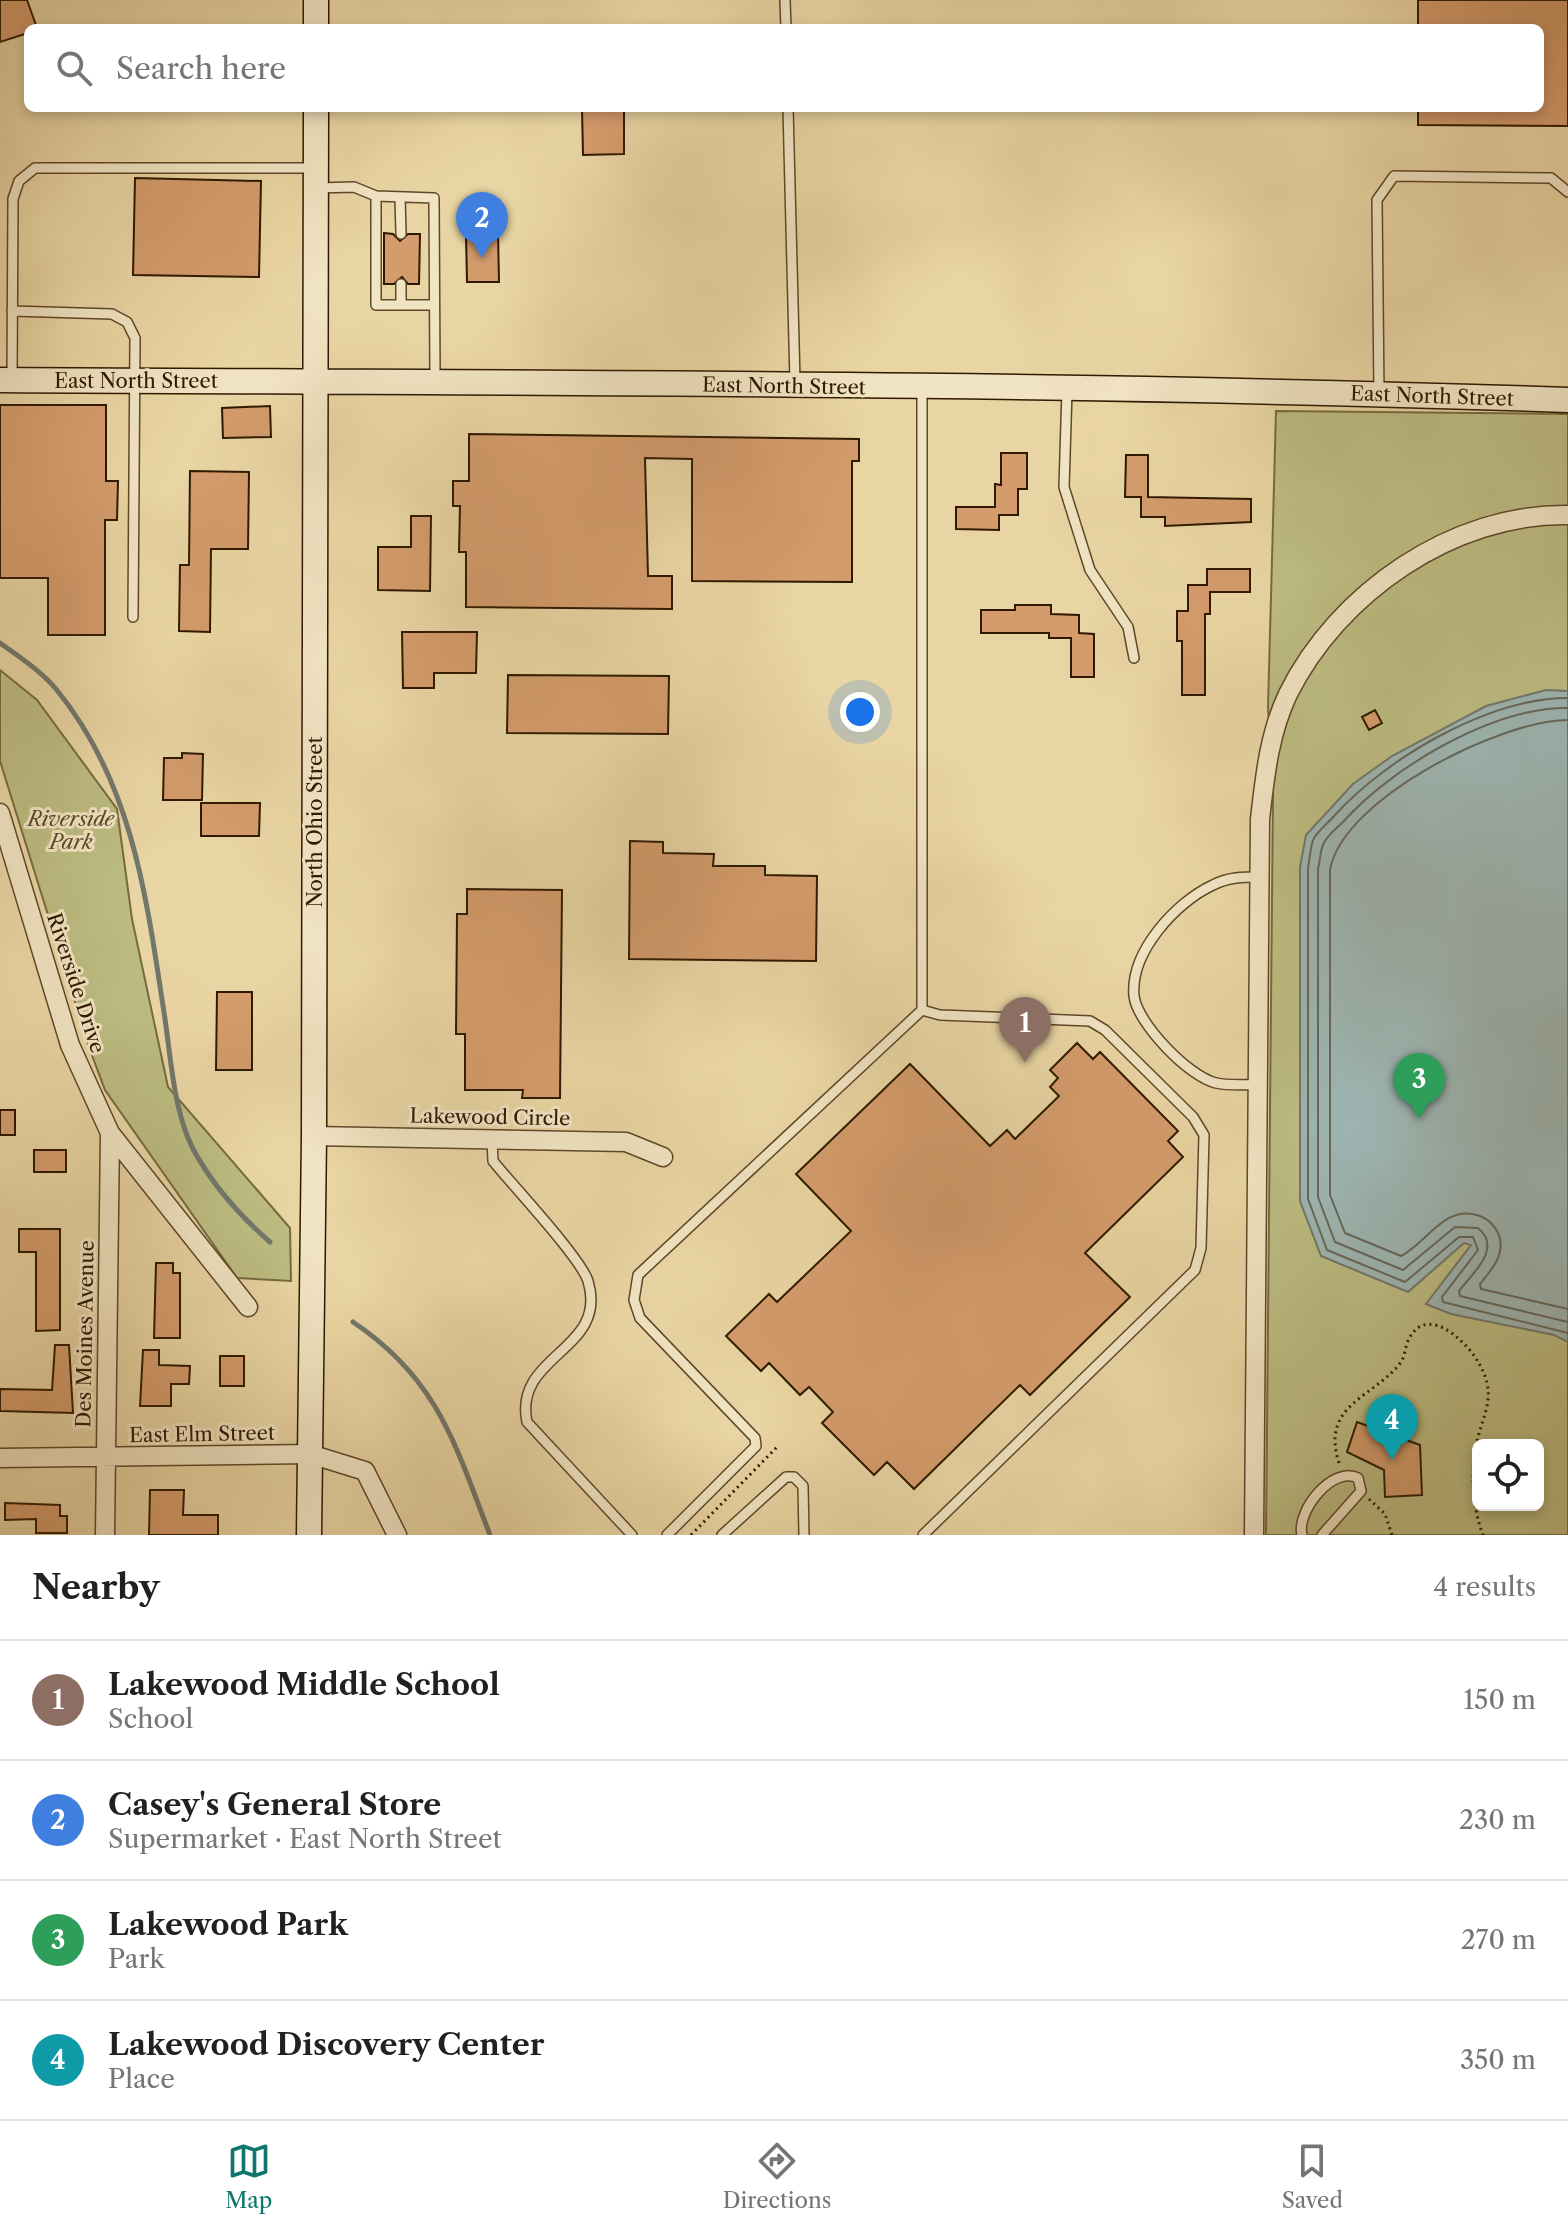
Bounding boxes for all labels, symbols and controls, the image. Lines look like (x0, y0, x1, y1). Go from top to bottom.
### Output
search box (24, 24, 1544, 112)
icon: search (52, 46, 96, 90)
text: Search here (116, 50, 286, 87)
pin: 2 (456, 192, 508, 258)
street label: East North Street (54, 369, 218, 393)
street label: East North Street (702, 373, 866, 399)
street label: East North Street (1350, 381, 1514, 411)
your location (840, 692, 880, 732)
street label: North Ohio Street (303, 737, 327, 907)
park label: Riverside Park (26, 807, 116, 854)
street label: Riverside Drive (42, 910, 110, 1056)
pin: 1 (999, 997, 1051, 1063)
pin: 3 (1393, 1053, 1445, 1119)
street label: Lakewood Circle (409, 1104, 571, 1130)
street label: Des Moines Avenue (71, 1240, 99, 1428)
pin: 4 (1366, 1394, 1418, 1460)
street label: East Elm Street (129, 1421, 275, 1447)
map controls (1472, 1439, 1544, 1511)
button: locate (1472, 1439, 1544, 1511)
text: Nearby (32, 1566, 160, 1608)
text: 4 results (1433, 1571, 1536, 1603)
text: Lakewood Middle School (108, 1666, 500, 1703)
text: 1 (52, 1684, 64, 1716)
text: 150 m (1463, 1684, 1536, 1716)
text: School (108, 1703, 193, 1735)
text: Casey's General Store (108, 1786, 441, 1823)
text: 2 (50, 1804, 66, 1836)
text: 230 m (1459, 1804, 1536, 1836)
text: Supermarket · East North Street (108, 1823, 502, 1855)
text: Lakewood Park (108, 1906, 348, 1943)
text: 3 (51, 1924, 65, 1956)
text: 270 m (1461, 1924, 1536, 1956)
text: Park (108, 1943, 165, 1975)
text: Lakewood Discovery Center (108, 2026, 544, 2063)
text: 4 (50, 2044, 66, 2076)
text: 350 m (1460, 2044, 1536, 2076)
text: Place (108, 2063, 175, 2095)
tab: Map (225, 2139, 272, 2214)
tab: Directions (723, 2139, 831, 2214)
tab: Saved (1282, 2139, 1343, 2214)

